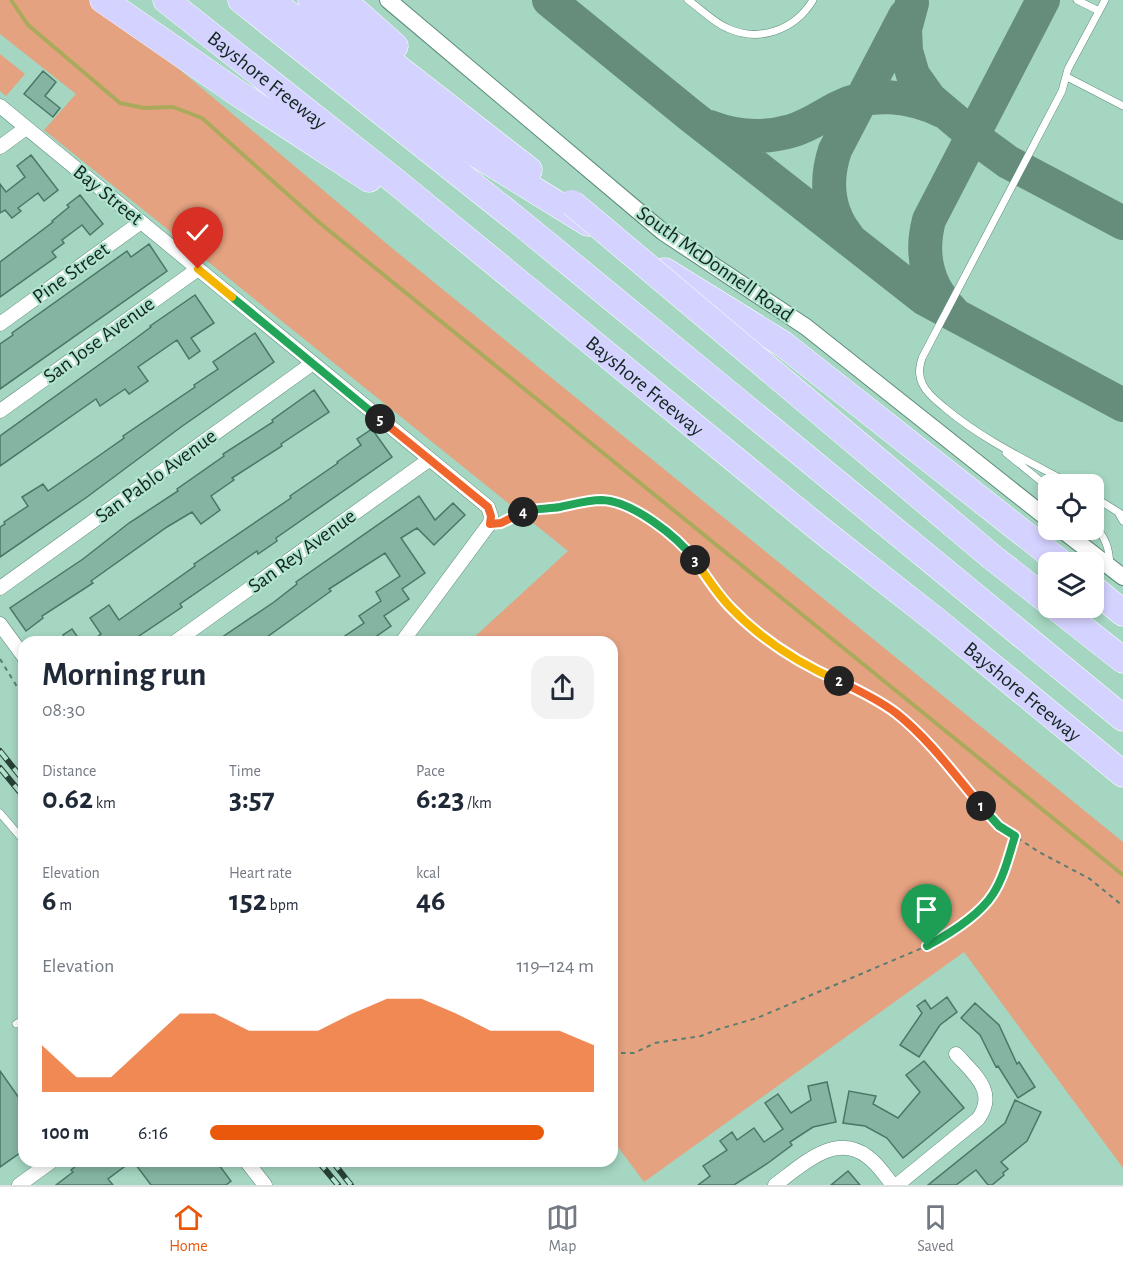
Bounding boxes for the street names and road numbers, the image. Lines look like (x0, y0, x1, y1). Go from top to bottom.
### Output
street label: Bayshore Freeway (204, 27, 331, 133)
street label: Bay Street (69, 161, 147, 229)
street label: South McDonnell Road (633, 202, 797, 326)
street label: Pine Street (29, 238, 114, 308)
street label: San Jose Avenue (40, 293, 158, 387)
street label: Bayshore Freeway (582, 332, 708, 440)
street label: San Pablo Avenue (91, 425, 221, 527)
street label: San Rey Avenue (244, 505, 360, 597)
street label: Bayshore Freeway (960, 637, 1085, 746)

